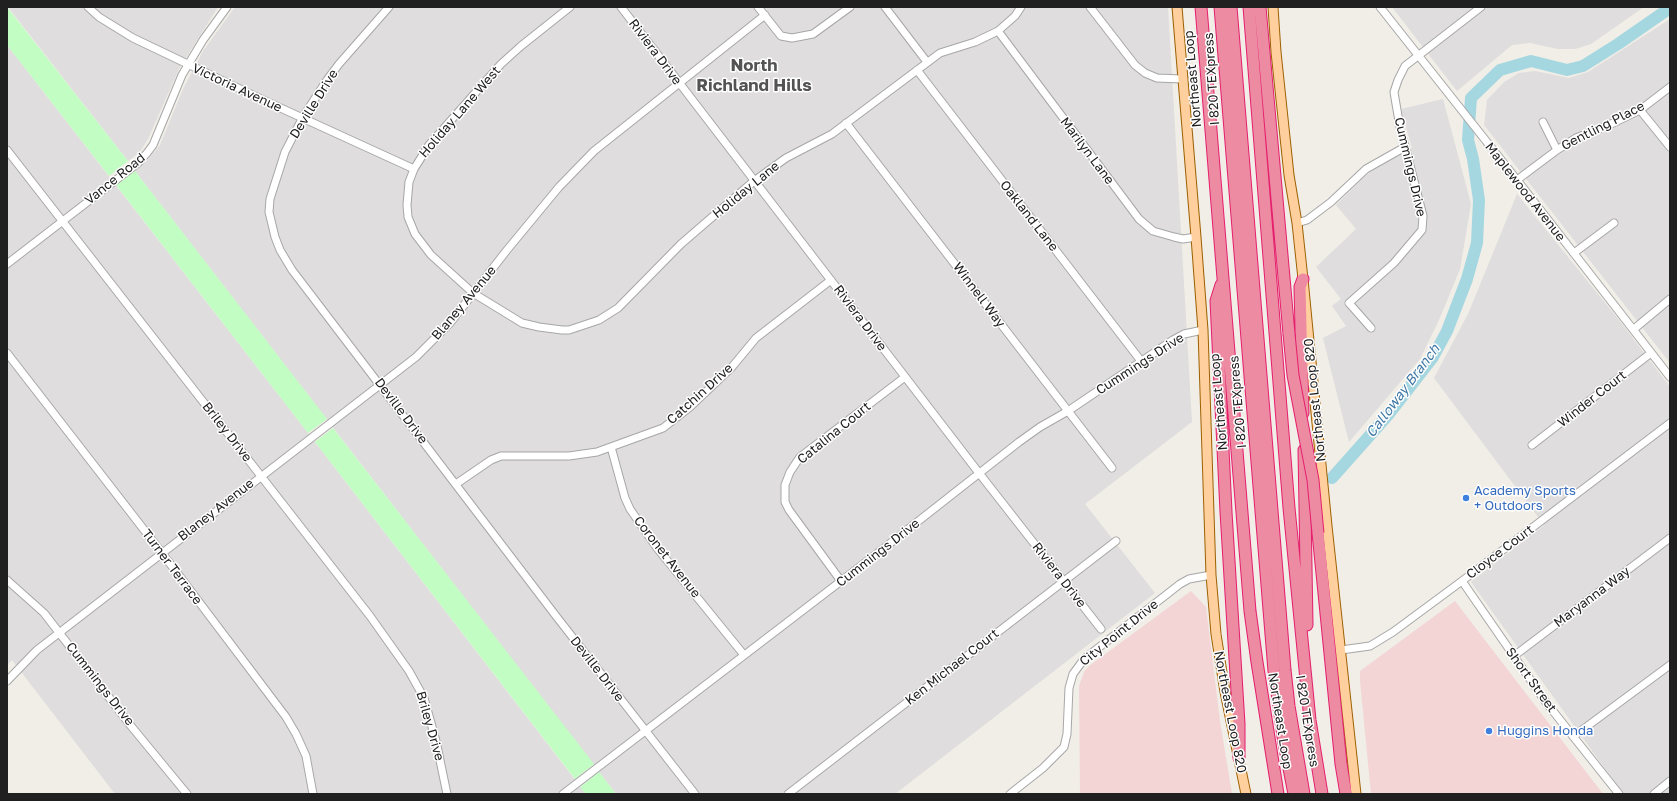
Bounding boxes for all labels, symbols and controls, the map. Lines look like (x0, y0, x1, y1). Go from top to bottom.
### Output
street label: Riviera Drive (625, 16, 685, 88)
street label: Northeast Loop (1181, 30, 1205, 128)
street label: I 820 TEXpress (1201, 32, 1223, 126)
district label: North Richland Hills (696, 56, 812, 96)
street label: Victoria Avenue (190, 60, 284, 116)
street label: Holiday Lane West (416, 63, 504, 161)
street label: Deville Drive (287, 67, 341, 141)
street label: Gentling Place (1559, 98, 1647, 154)
street label: Marilyn Lane (1057, 114, 1117, 188)
street label: Cummings Drive (1391, 116, 1429, 218)
street label: Maplewood Avenue (1482, 139, 1568, 245)
street label: Vance Road (82, 150, 148, 208)
street label: Holiday Lane (709, 158, 783, 222)
street label: Oakland Lane (997, 178, 1061, 254)
street label: Winnell Way (949, 259, 1009, 331)
street label: Blaney Avenue (428, 263, 500, 343)
street label: Riviera Drive (830, 282, 890, 354)
street label: Cummings Drive (1093, 330, 1187, 398)
street label: Northeast Loop 820 (1301, 337, 1329, 463)
water label: Calloway Branch (1363, 341, 1443, 441)
street label: Northeast Loop (1207, 353, 1231, 451)
street label: I 820 TEXpress (1226, 355, 1250, 449)
street label: Catchin Drive (664, 360, 736, 428)
street label: Winder Court (1555, 367, 1629, 431)
street label: Deville Drive (371, 375, 431, 447)
street label: Briley Drive (199, 399, 255, 465)
street label: Catalina Court (794, 399, 874, 467)
street label: Blaney Avenue (175, 476, 257, 544)
place label: Academy Sports + Outdoors (1474, 483, 1576, 514)
marker: Academy Sports + Outdoors (1461, 493, 1471, 503)
street label: Coronet Avenue (630, 513, 704, 601)
street label: Cummings Drive (833, 516, 923, 590)
street label: Cloyce Court (1463, 522, 1537, 582)
street label: Turner Terrace (139, 526, 205, 608)
street label: Riviera Drive (1029, 539, 1089, 611)
street label: Maryanna Way (1551, 563, 1633, 631)
street label: City Point Drive (1077, 597, 1161, 669)
street label: Ken Michael Court (902, 626, 1002, 708)
street label: Deville Drive (567, 633, 627, 705)
street label: Cummings Drive (63, 639, 137, 729)
street label: Short Street (1502, 645, 1560, 715)
street label: Northeast Loop 820 (1211, 650, 1249, 774)
street label: Northeast Loop (1265, 672, 1295, 770)
street label: I 820 TEXpress (1292, 674, 1322, 768)
street label: Briley Drive (413, 690, 447, 762)
place label: Huggins Honda (1497, 723, 1593, 739)
marker: Huggins Honda (1484, 726, 1494, 736)

